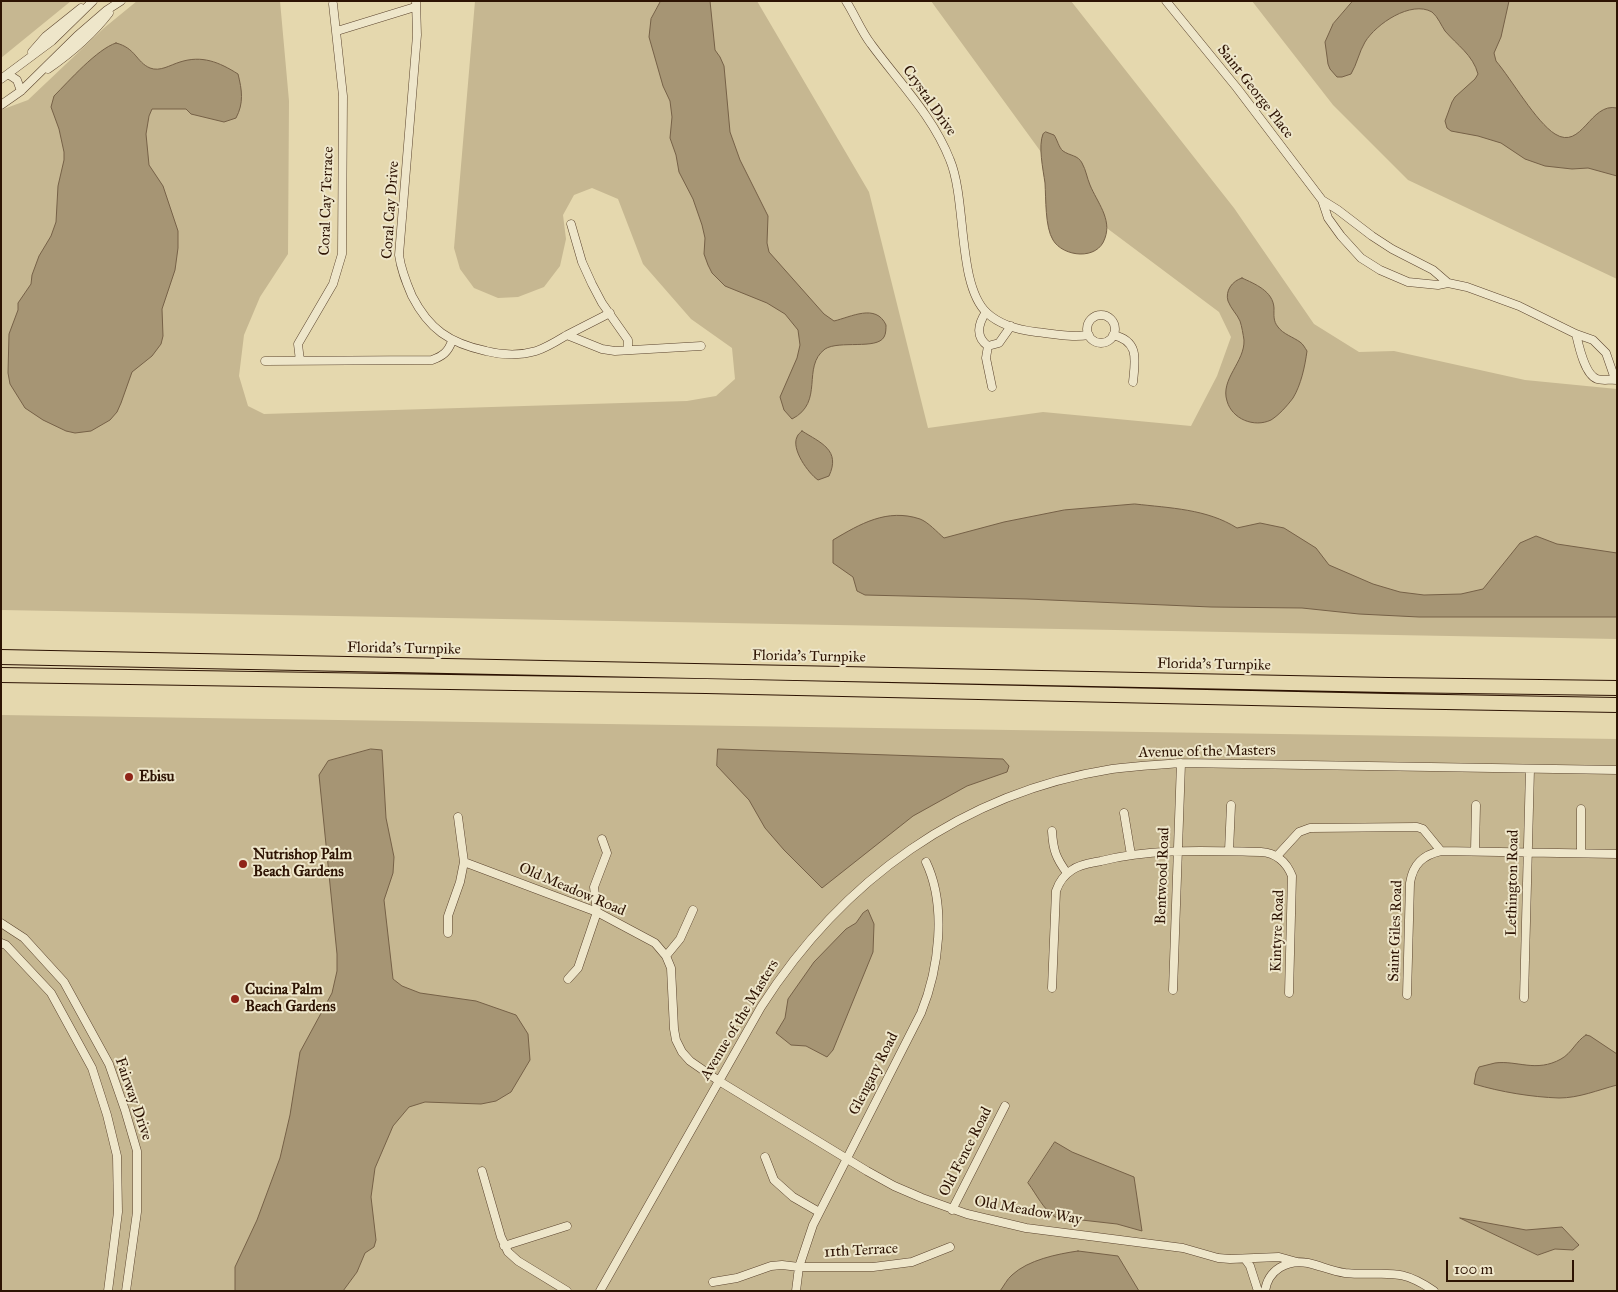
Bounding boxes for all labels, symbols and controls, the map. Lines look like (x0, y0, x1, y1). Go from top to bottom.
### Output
street label: Saint George Place (1213, 41, 1297, 143)
street label: Crystal Drive (898, 62, 960, 140)
street label: Coral Cay Terrace (316, 146, 338, 256)
street label: Coral Cay Drive (379, 160, 403, 260)
street label: Florida's Turnpike (347, 639, 461, 659)
street label: Florida's Turnpike (752, 647, 866, 667)
street label: Florida's Turnpike (1157, 655, 1271, 675)
street label: Avenue of the Masters (1138, 742, 1276, 762)
place label: Ebisu (139, 768, 175, 786)
marker: Ebisu (123, 771, 135, 783)
street label: Bentwood Road (1152, 827, 1174, 925)
street label: Lethington Road (1503, 830, 1523, 936)
place label: Nutrishop Palm Beach Gardens (253, 846, 352, 881)
marker: Nutrishop Palm Beach Gardens (237, 858, 249, 870)
street label: Old Meadow Road (516, 859, 628, 921)
street label: Saint Giles Road (1385, 880, 1407, 982)
street label: Kintyre Road (1268, 890, 1288, 972)
street label: Avenue of the Masters (697, 957, 783, 1083)
place label: Cucina Palm Beach Gardens (245, 981, 336, 1016)
marker: Cucina Palm Beach Gardens (229, 993, 241, 1005)
street label: Glengary Road (845, 1030, 903, 1118)
street label: Fairway Drive (110, 1055, 156, 1143)
street label: Old Fence Road (936, 1104, 996, 1200)
street label: Old Meadow Way (973, 1193, 1083, 1229)
street label: 11th Terrace (823, 1240, 899, 1262)
scale bar (1448, 1250, 1576, 1282)
text: 100 m (1454, 1260, 1493, 1278)

